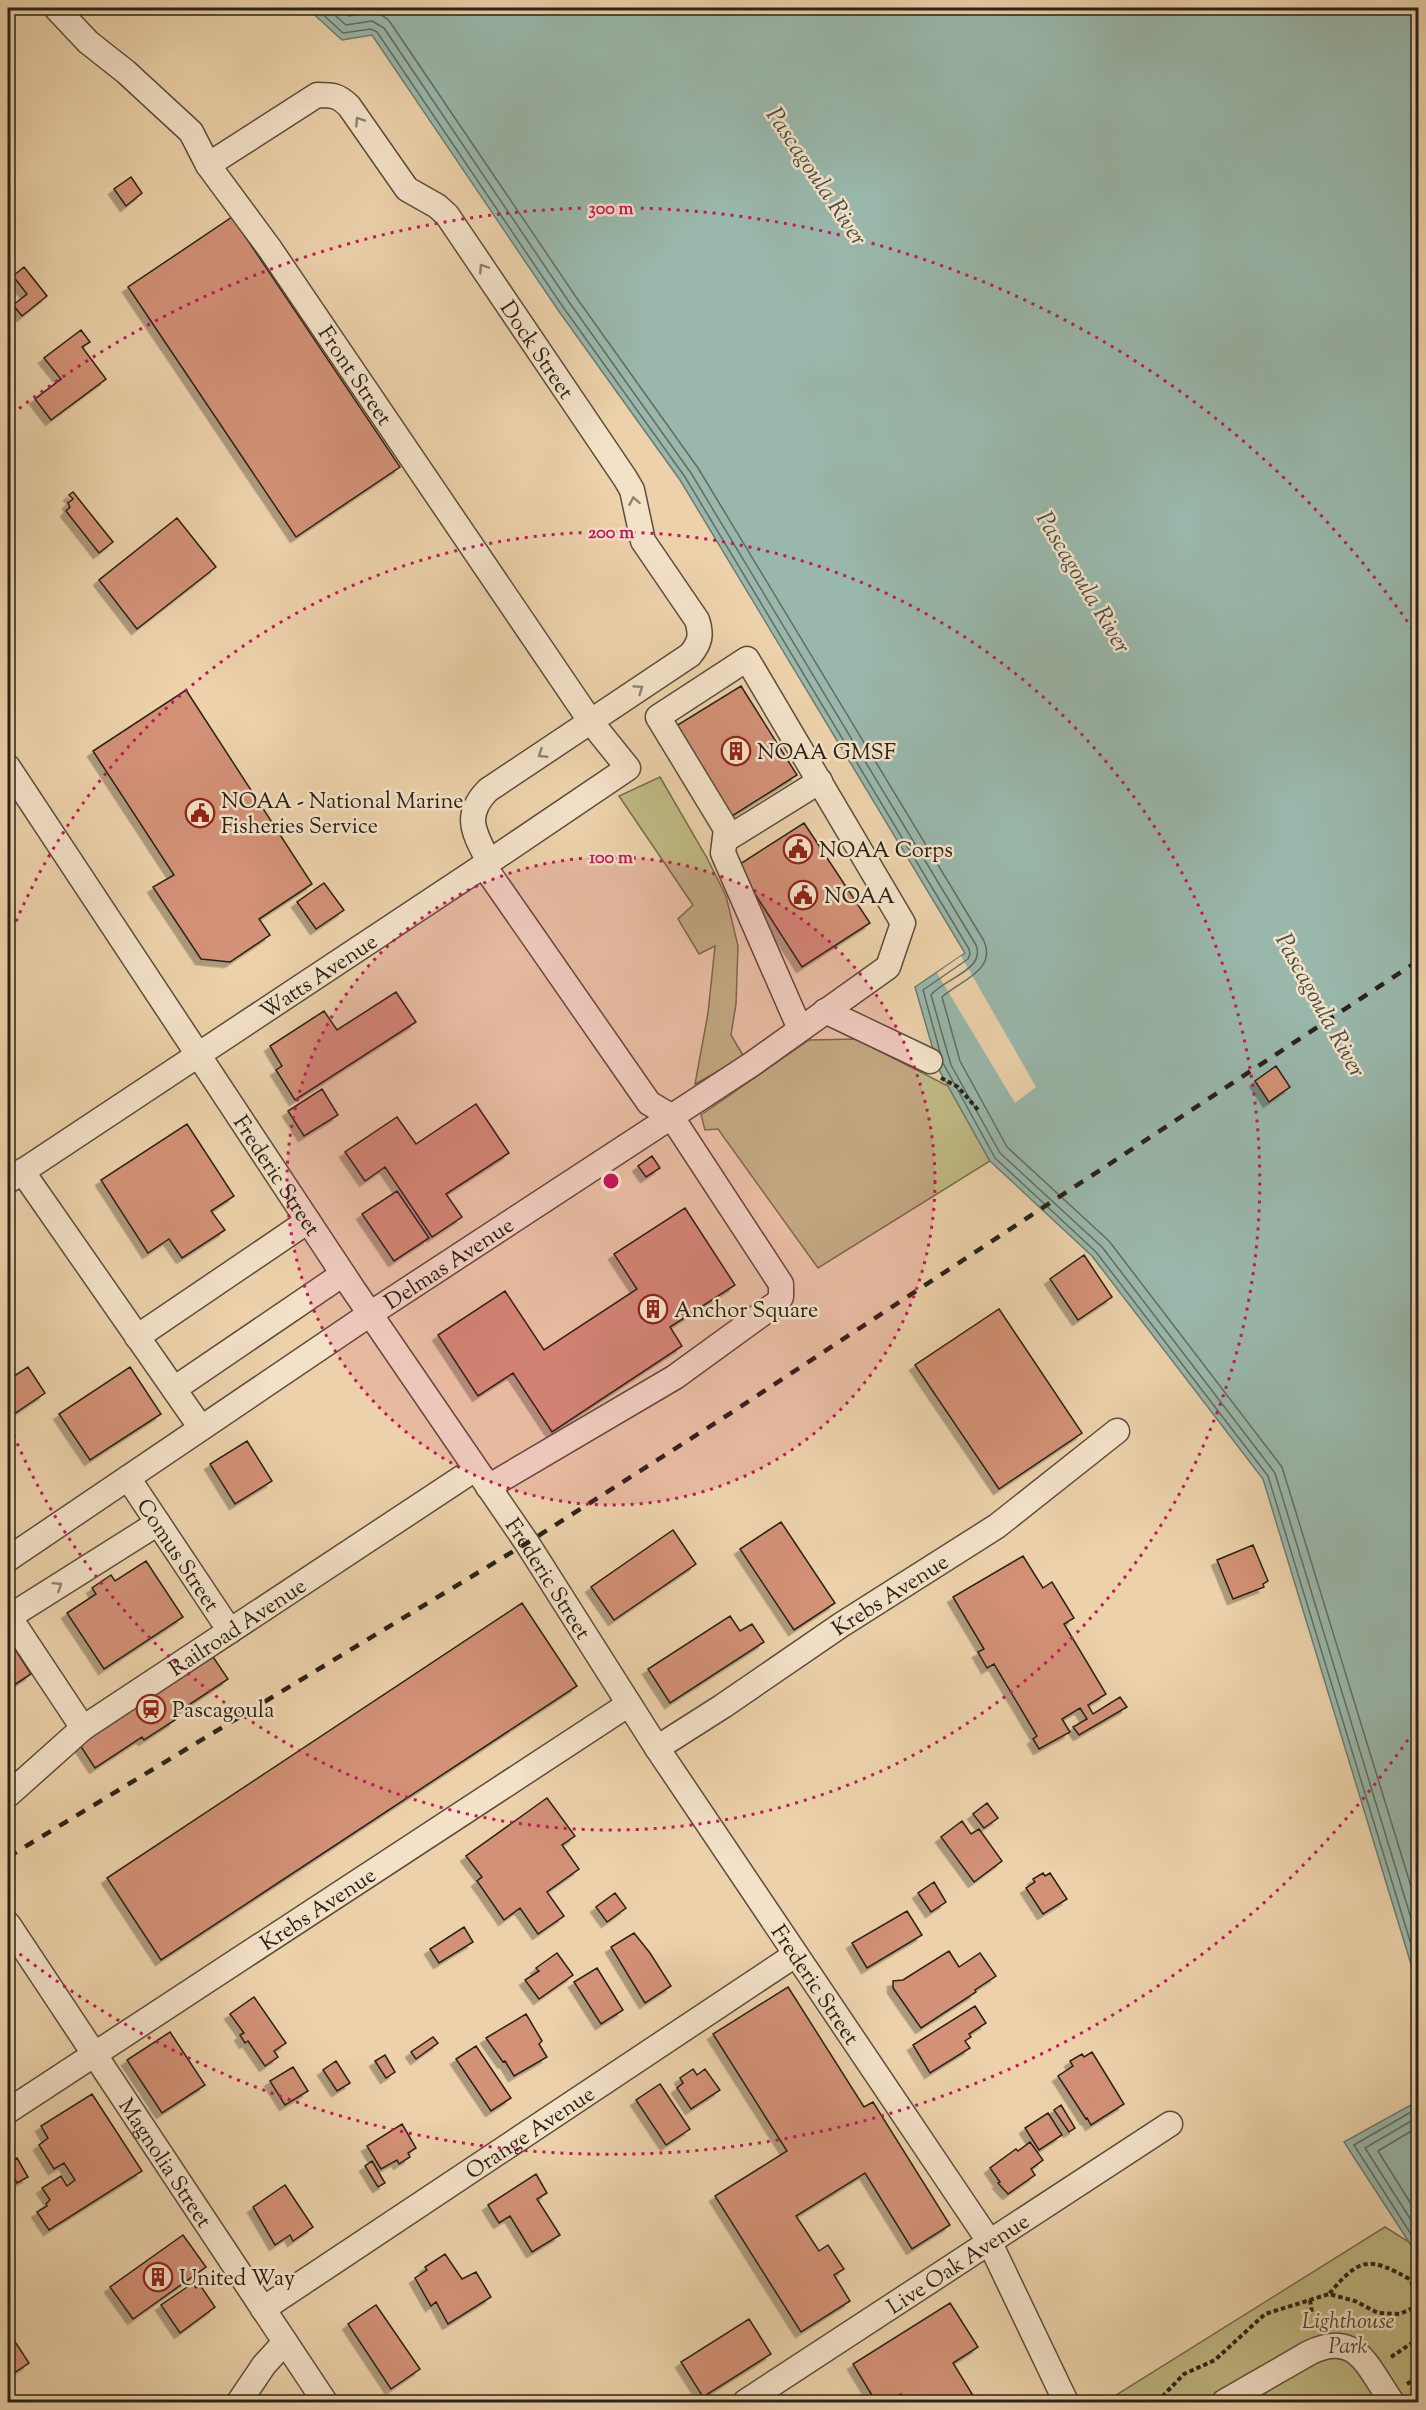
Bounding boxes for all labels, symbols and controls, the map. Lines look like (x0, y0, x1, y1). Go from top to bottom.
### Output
water label: Pascagoula River (756, 101, 875, 254)
one-way arrow (355, 116, 366, 127)
text: 300 m (589, 197, 634, 223)
one-way arrow (478, 264, 490, 274)
street label: Dock Street (490, 295, 581, 407)
street label: Front Street (308, 320, 399, 433)
one-way arrow (628, 496, 641, 506)
water label: Pascagoula River (1026, 506, 1138, 661)
text: 200 m (588, 521, 634, 547)
one-way arrow (633, 686, 644, 697)
building icon: NOAA GMSF (720, 735, 752, 767)
place label: NOAA GMSF (757, 738, 896, 770)
one-way arrow (538, 747, 549, 758)
place label: NOAA - National Marine Fisheries Service (221, 787, 463, 844)
public building icon: NOAA - National Marine Fisheries Service (184, 797, 216, 829)
public building icon: NOAA Corps (782, 833, 814, 865)
place label: NOAA Corps (819, 836, 953, 868)
text: 100 m (589, 846, 633, 872)
public building icon: NOAA (787, 879, 819, 911)
place label: NOAA (824, 882, 895, 914)
street label: Watts Avenue (255, 927, 385, 1029)
water label: Pascagoula River (1266, 928, 1373, 1085)
street label: Frederic Street (224, 1110, 327, 1244)
centre of rings (601, 1171, 621, 1191)
street label: Delmas Avenue (379, 1211, 521, 1319)
building icon: Anchor Square (637, 1293, 669, 1325)
place label: Anchor Square (674, 1296, 818, 1328)
street label: Comus Street (127, 1493, 226, 1620)
street label: Frederic Street (496, 1513, 598, 1647)
street label: Krebs Avenue (826, 1548, 956, 1646)
street label: Railroad Avenue (163, 1572, 314, 1686)
one-way arrow (52, 1582, 63, 1593)
station icon: Pascagoula (135, 1693, 167, 1725)
place label: Pascagoula (172, 1696, 274, 1728)
street label: Krebs Avenue (255, 1861, 383, 1960)
street label: Frederic Street (761, 1919, 866, 2053)
street label: Orange Avenue (460, 2080, 602, 2189)
street label: Magnolia Street (109, 2093, 219, 2236)
street label: Live Oak Avenue (882, 2207, 1037, 2324)
building icon: United Way (142, 2261, 174, 2293)
place label: United Way (179, 2264, 295, 2296)
park label: Lighthouse Park (1302, 2307, 1395, 2364)

